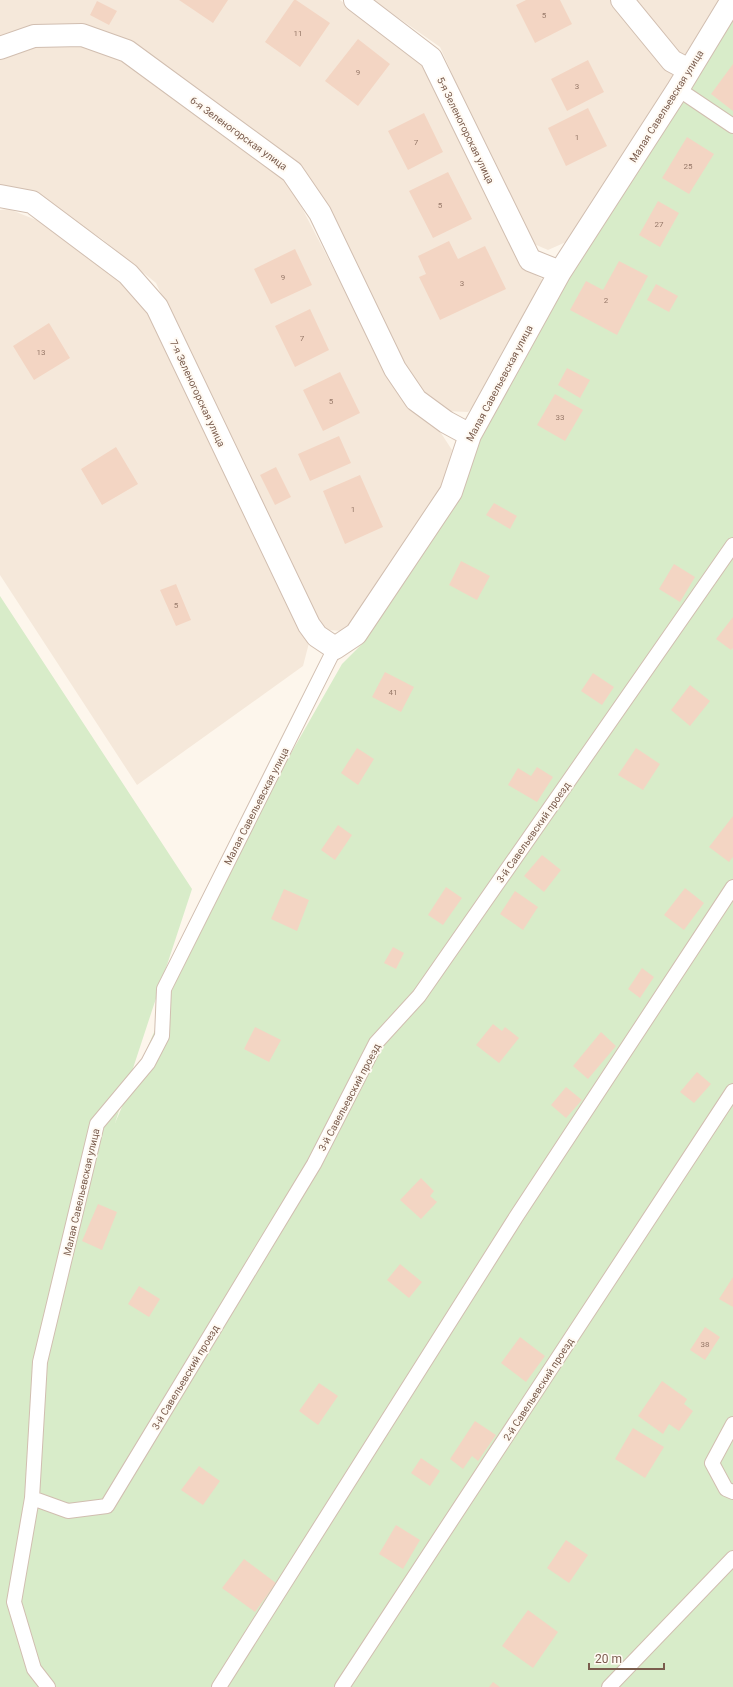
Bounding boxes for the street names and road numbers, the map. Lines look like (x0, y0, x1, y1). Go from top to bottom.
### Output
street label: Малая Савельевская улица (627, 48, 706, 164)
street label: 5-я Зеленогорская улица (435, 75, 496, 185)
street label: 6-я Зеленогорская улица (188, 95, 289, 172)
street label: Малая Савельевская улица (464, 323, 535, 443)
street label: 7-я Зеленогорская улица (168, 338, 227, 449)
street label: Малая Савельевская улица (222, 746, 291, 867)
street label: 3-й Савельевский проезд (494, 780, 572, 885)
street label: 3-й Савельевский проезд (316, 1042, 382, 1153)
street label: Малая Савельевская улица (61, 1128, 101, 1257)
street label: 3-й Савельевский проезд (150, 1323, 221, 1432)
street label: 2-й Савельевский проезд (501, 1336, 576, 1443)

